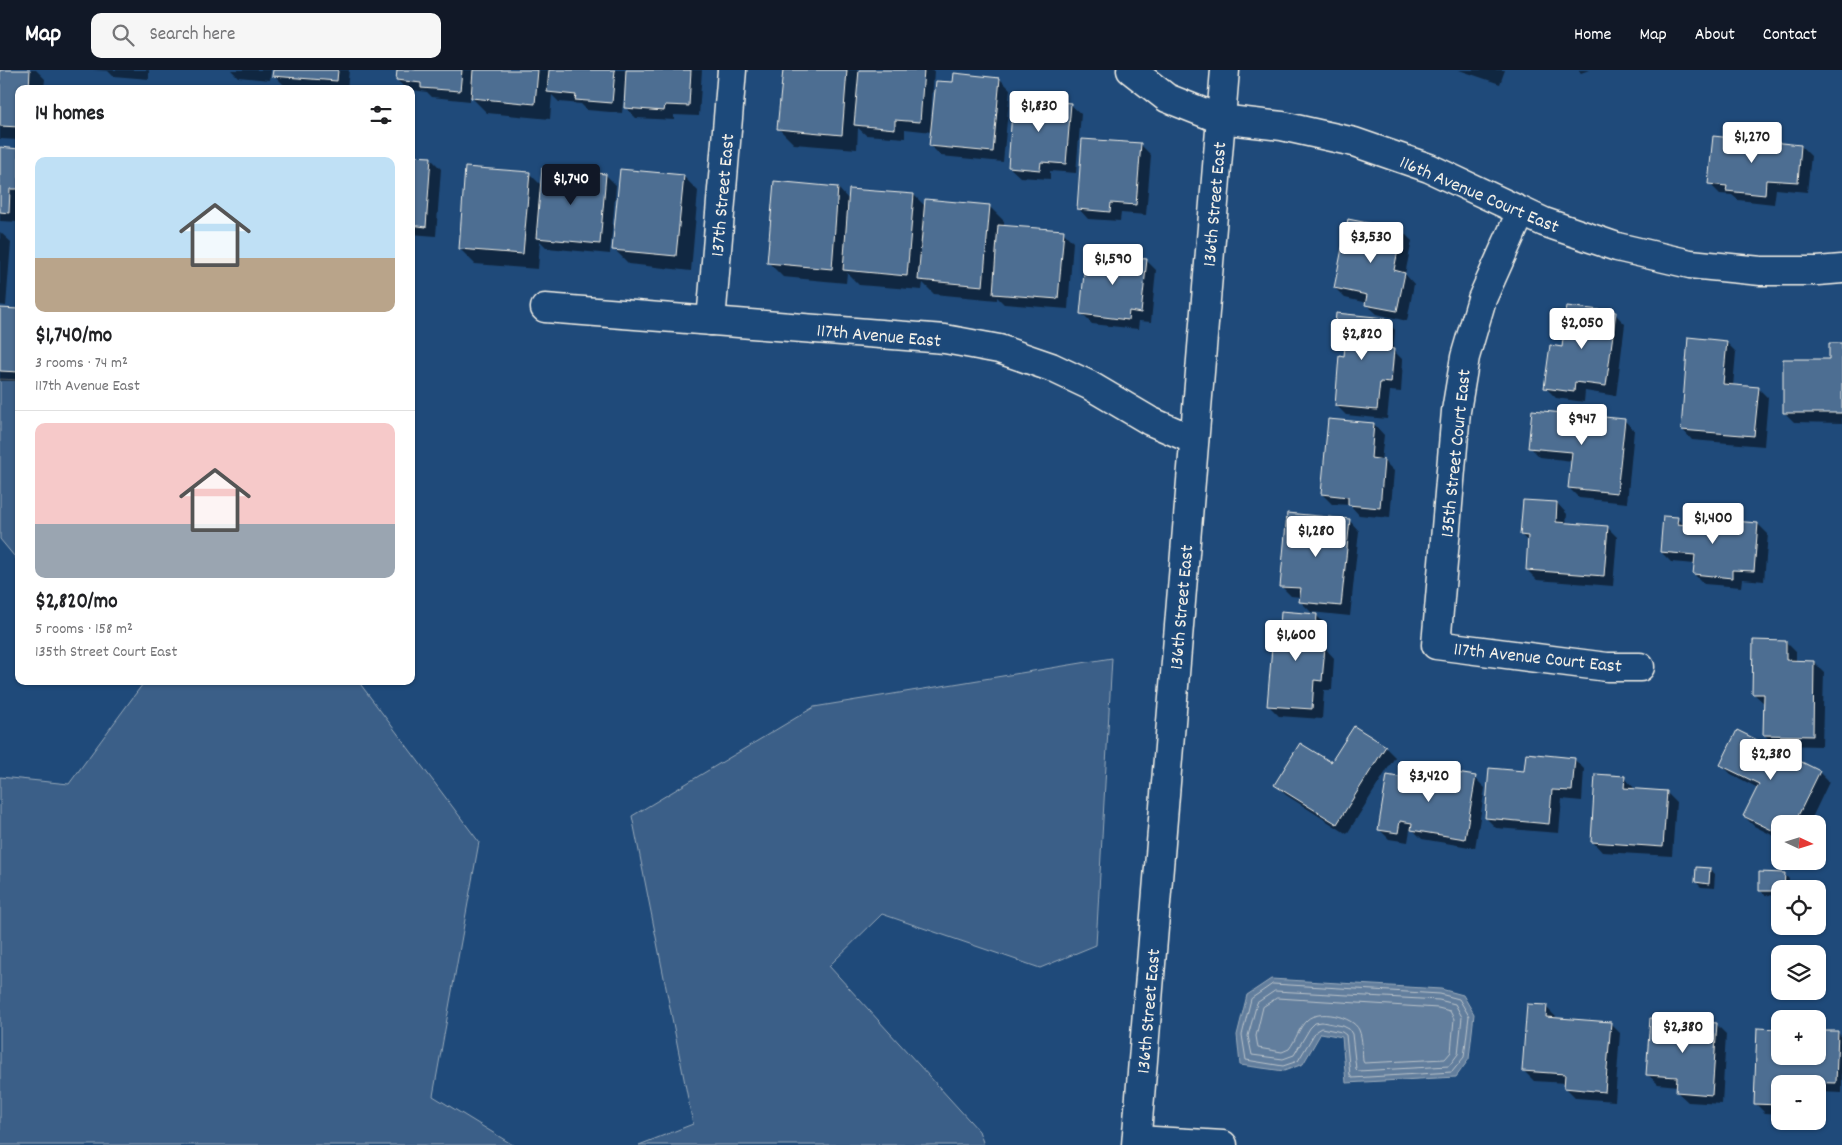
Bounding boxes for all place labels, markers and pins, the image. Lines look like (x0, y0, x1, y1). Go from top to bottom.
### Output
pin: $1,830 (998, 90, 1080, 133)
pin: $1,270 (1711, 122, 1793, 164)
pin: $1,740 (530, 164, 612, 206)
pin: $3,530 (1330, 222, 1412, 264)
pin: $1,590 (1072, 244, 1154, 286)
pin: $2,050 (1541, 308, 1623, 350)
pin: $2,820 (1321, 318, 1403, 361)
pin: $947 (1552, 404, 1612, 446)
pin: $1,400 (1672, 502, 1754, 545)
pin: $1,280 (1275, 516, 1357, 558)
pin: $1,600 (1255, 620, 1337, 662)
pin: $2,380 (1730, 738, 1812, 781)
pin: $3,420 (1388, 760, 1470, 803)
pin: $2,380 (1642, 1012, 1724, 1054)

